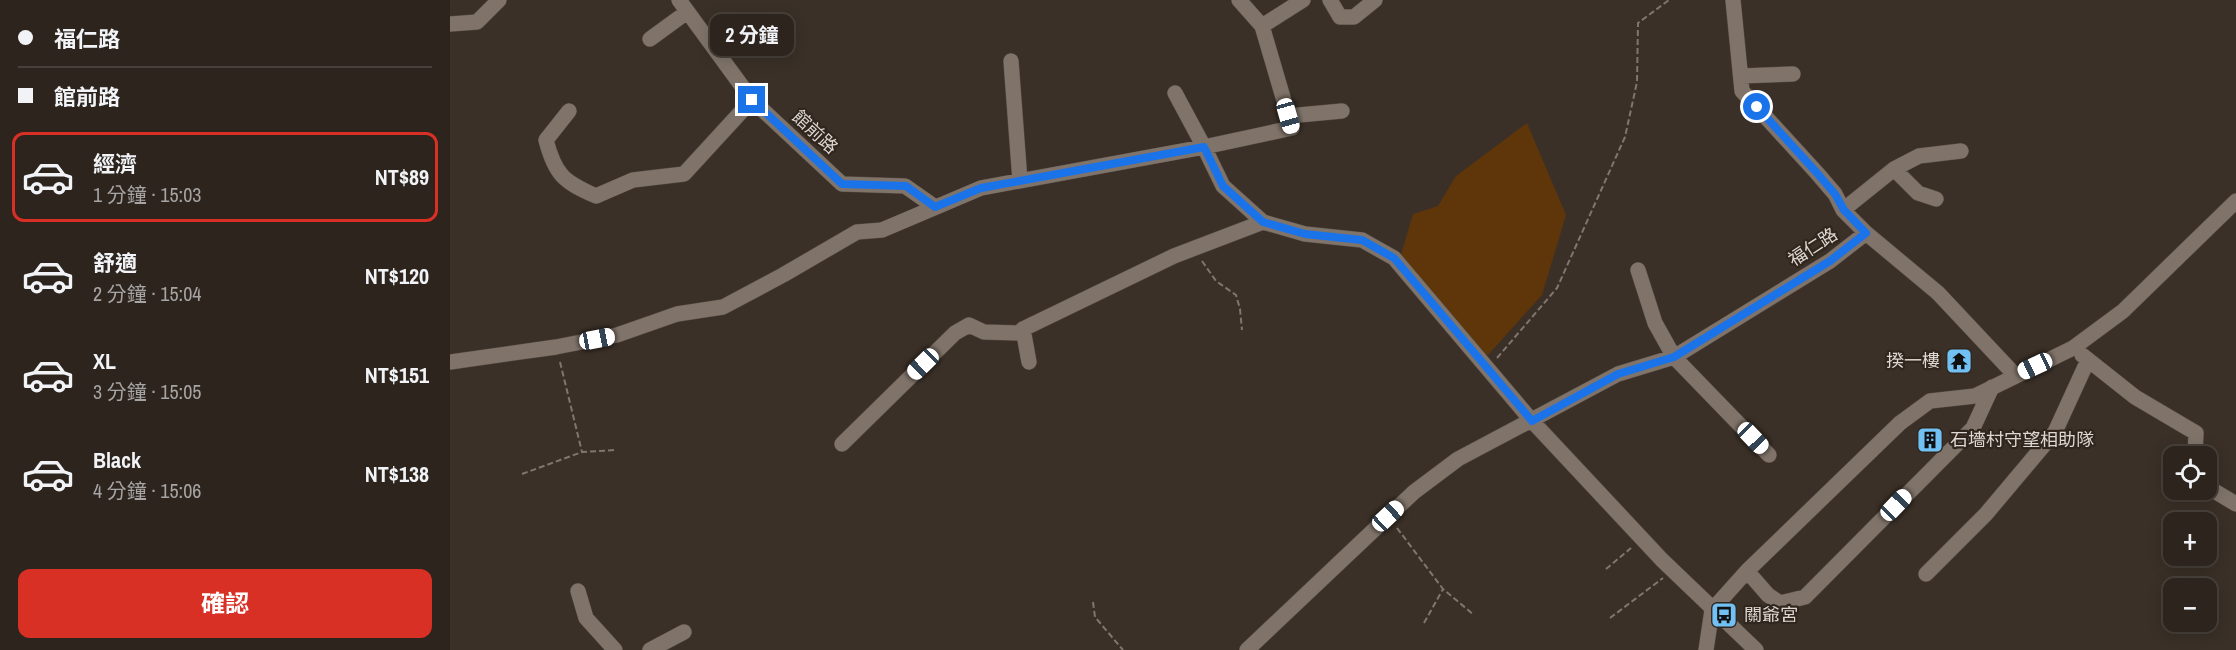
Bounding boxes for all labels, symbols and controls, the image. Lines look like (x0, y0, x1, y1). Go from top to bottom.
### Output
callout: 2 分鐘 (710, 13, 794, 55)
text: 2 分鐘 (725, 21, 779, 48)
text: 福仁路 (54, 24, 120, 54)
text: 館前路 (54, 82, 120, 112)
route end (738, 86, 765, 113)
route start (1743, 93, 1770, 120)
car (1274, 96, 1302, 136)
street label: 館前路 (787, 104, 844, 159)
text: 經濟 (93, 149, 137, 179)
icon: car (21, 150, 75, 204)
text: NT$89 (375, 162, 429, 192)
text: 1 分鐘 · 15:03 (93, 181, 201, 208)
street label: 福仁路 (1783, 221, 1842, 272)
text: 舒適 (93, 248, 137, 278)
icon: car (21, 249, 75, 303)
text: NT$120 (365, 261, 429, 291)
text: 2 分鐘 · 15:04 (93, 280, 201, 307)
car (578, 327, 616, 351)
car (904, 345, 942, 383)
text: XL (93, 346, 116, 376)
temple icon: 揆一樓 (1944, 346, 1974, 376)
icon: car (21, 348, 75, 402)
place label: 揆一樓 (1886, 348, 1940, 373)
car (2015, 350, 2055, 382)
text: NT$151 (365, 360, 429, 390)
text: 3 分鐘 · 15:05 (93, 378, 201, 405)
car (1734, 419, 1772, 457)
building icon: 石墻村守望相助隊 (1915, 425, 1945, 455)
place label: 石墻村守望相助隊 (1950, 427, 2094, 452)
text: Black (93, 445, 141, 475)
map controls (2163, 446, 2217, 632)
button: locate (2163, 446, 2217, 500)
icon: car (21, 447, 75, 501)
text: NT$138 (365, 459, 429, 489)
text: 4 分鐘 · 15:06 (93, 477, 201, 504)
car (1877, 486, 1915, 524)
car (1369, 497, 1407, 535)
button: + (2163, 512, 2217, 566)
button: 確認 (18, 569, 432, 638)
button: − (2163, 578, 2217, 632)
bus stop icon: 關爺宮 (1709, 600, 1739, 630)
place label: 關爺宮 (1744, 602, 1798, 627)

